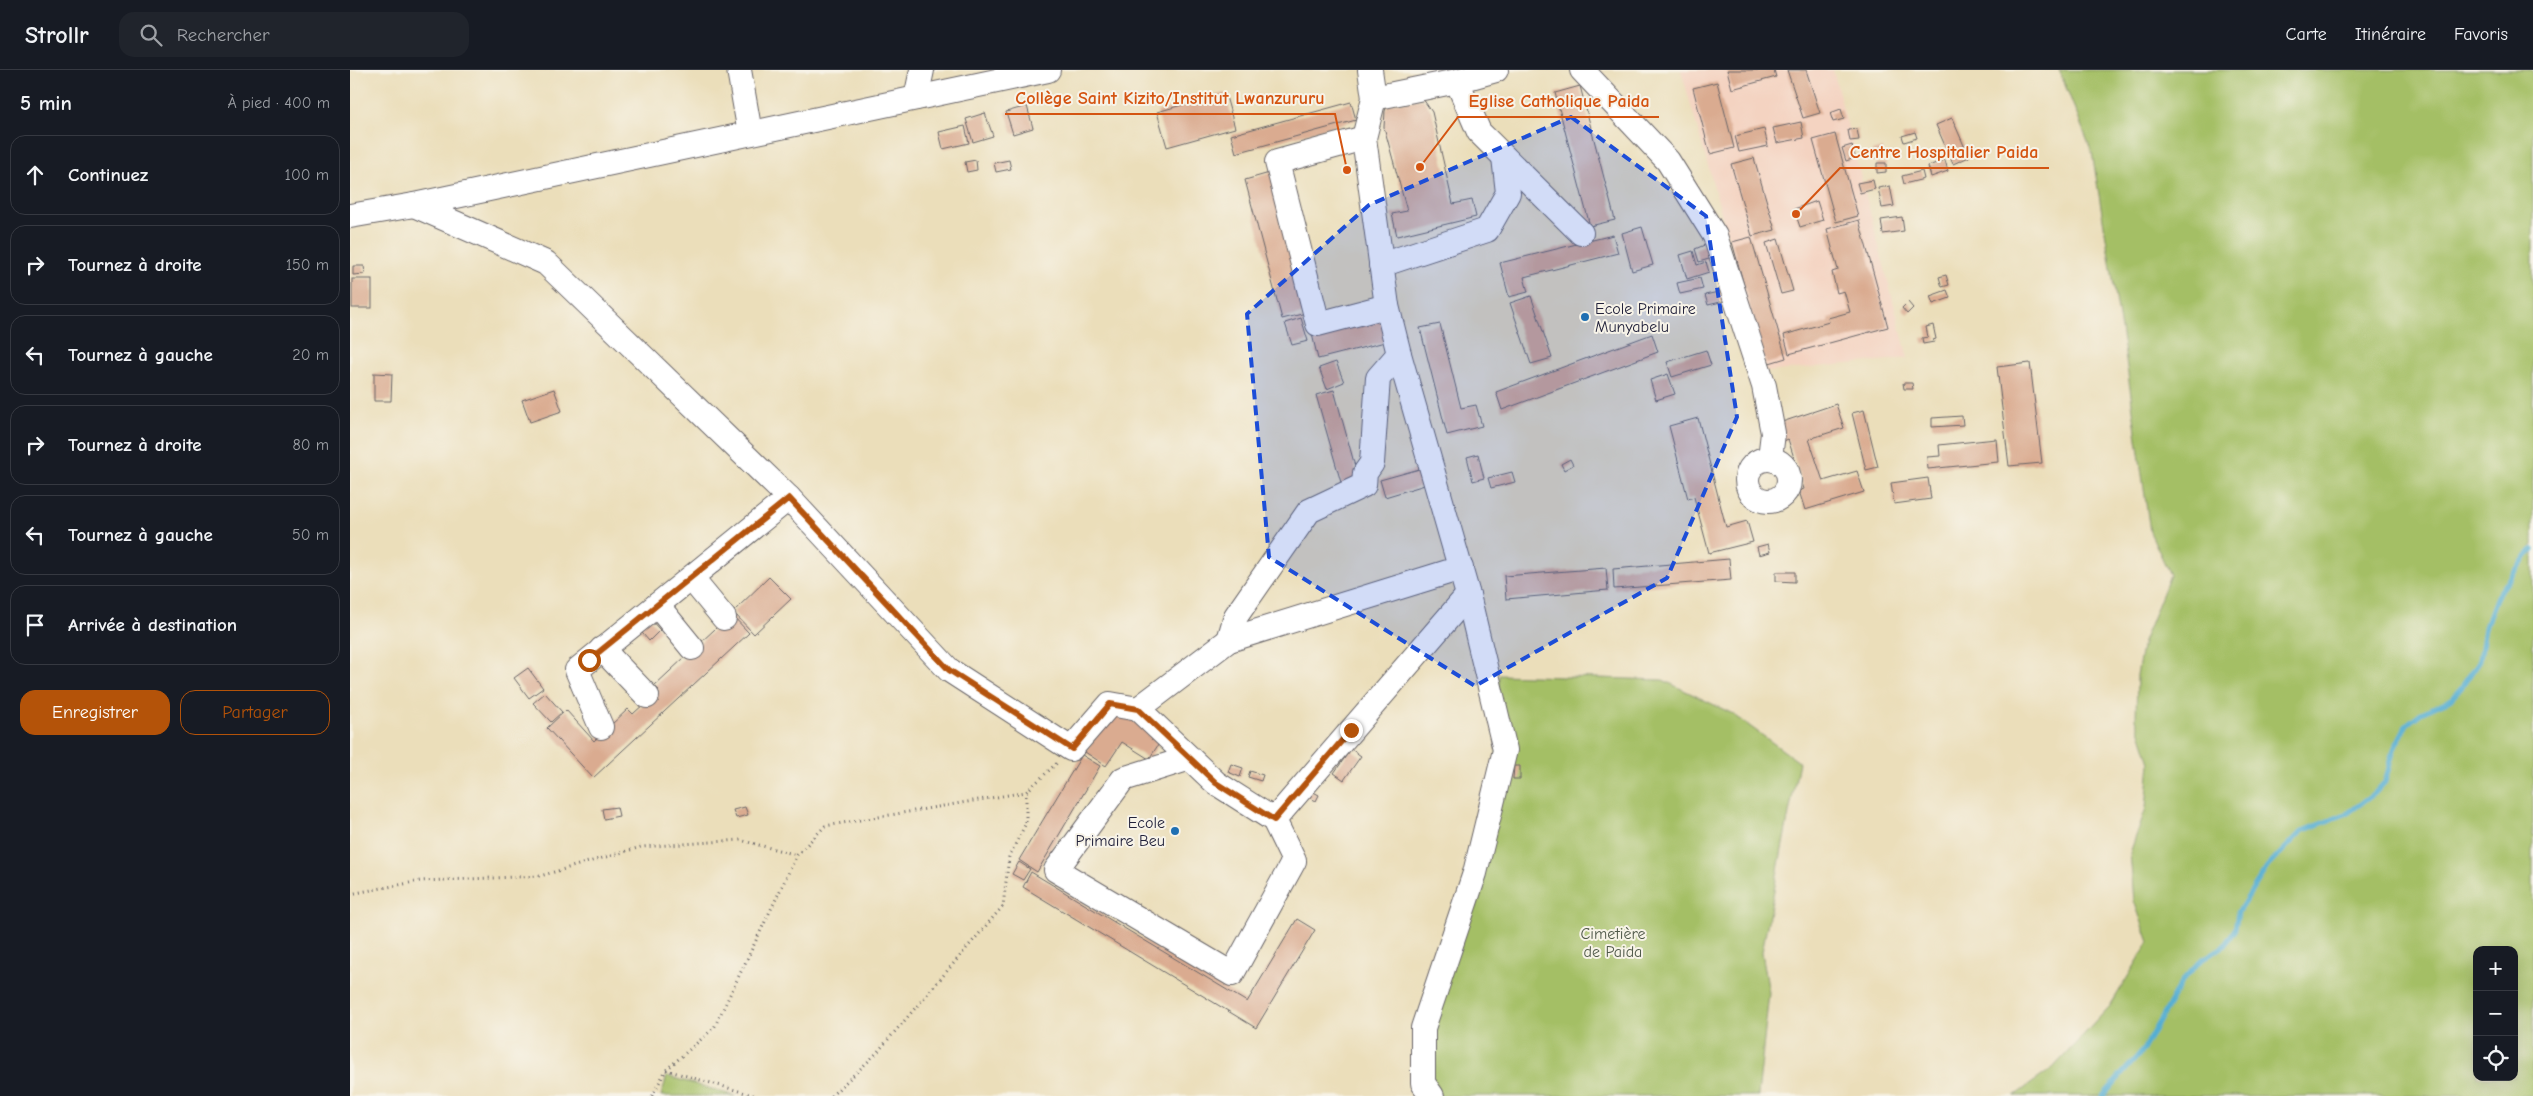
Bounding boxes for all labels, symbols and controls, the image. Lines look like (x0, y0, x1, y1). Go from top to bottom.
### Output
search box (119, 12, 469, 57)
text: Strollr (25, 21, 89, 49)
icon: search (137, 21, 165, 49)
text: Rechercher (177, 24, 270, 46)
text: Carte (2286, 24, 2327, 45)
text: Itinéraire (2355, 24, 2426, 45)
text: Favoris (2454, 24, 2508, 45)
callout: Collège Saint Kizito/Institut Lwanzururu (1005, 81, 1335, 114)
callout: Eglise Catholique Paida (1458, 84, 1659, 117)
text: Collège Saint Kizito/Institut Lwanzururu (1015, 88, 1325, 109)
text: 5 min (20, 91, 72, 115)
text: Eglise Catholique Paida (1468, 91, 1650, 112)
text: À pied · 400 m (227, 94, 330, 112)
callout: Centre Hospitalier Paida (1840, 135, 2049, 168)
text: Centre Hospitalier Paida (1850, 142, 2038, 163)
icon: ahead (21, 161, 49, 189)
text: Continuez (68, 164, 148, 186)
text: 100 m (285, 166, 329, 184)
icon: right (21, 251, 49, 279)
text: Tournez à droite (68, 254, 202, 276)
text: 150 m (286, 256, 329, 274)
place label: Ecole Primaire Munyabelu (1595, 300, 1696, 336)
marker: Ecole Primaire Munyabelu (1579, 311, 1591, 323)
icon: left (21, 341, 49, 369)
text: Tournez à gauche (68, 344, 213, 366)
text: 20 m (292, 346, 329, 364)
icon: right (21, 431, 49, 459)
text: Tournez à droite (68, 434, 202, 456)
text: 80 m (292, 436, 329, 454)
icon: left (21, 521, 49, 549)
text: Tournez à gauche (68, 524, 213, 546)
text: 50 m (292, 526, 329, 544)
icon: arrive (21, 611, 49, 639)
text: Arrivée à destination (68, 614, 237, 636)
route start (578, 649, 601, 672)
button: Enregistrer (20, 690, 170, 735)
button: Partager (180, 690, 330, 735)
route end (1340, 719, 1363, 742)
place label: Ecole Primaire Beu (1075, 814, 1165, 850)
marker: Ecole Primaire Beu (1169, 825, 1181, 837)
park label: Cimetière de Paida (1581, 925, 1646, 961)
map controls (2473, 946, 2518, 1081)
button: + (2473, 946, 2518, 991)
button: − (2473, 991, 2518, 1036)
button: locate (2473, 1036, 2518, 1081)

